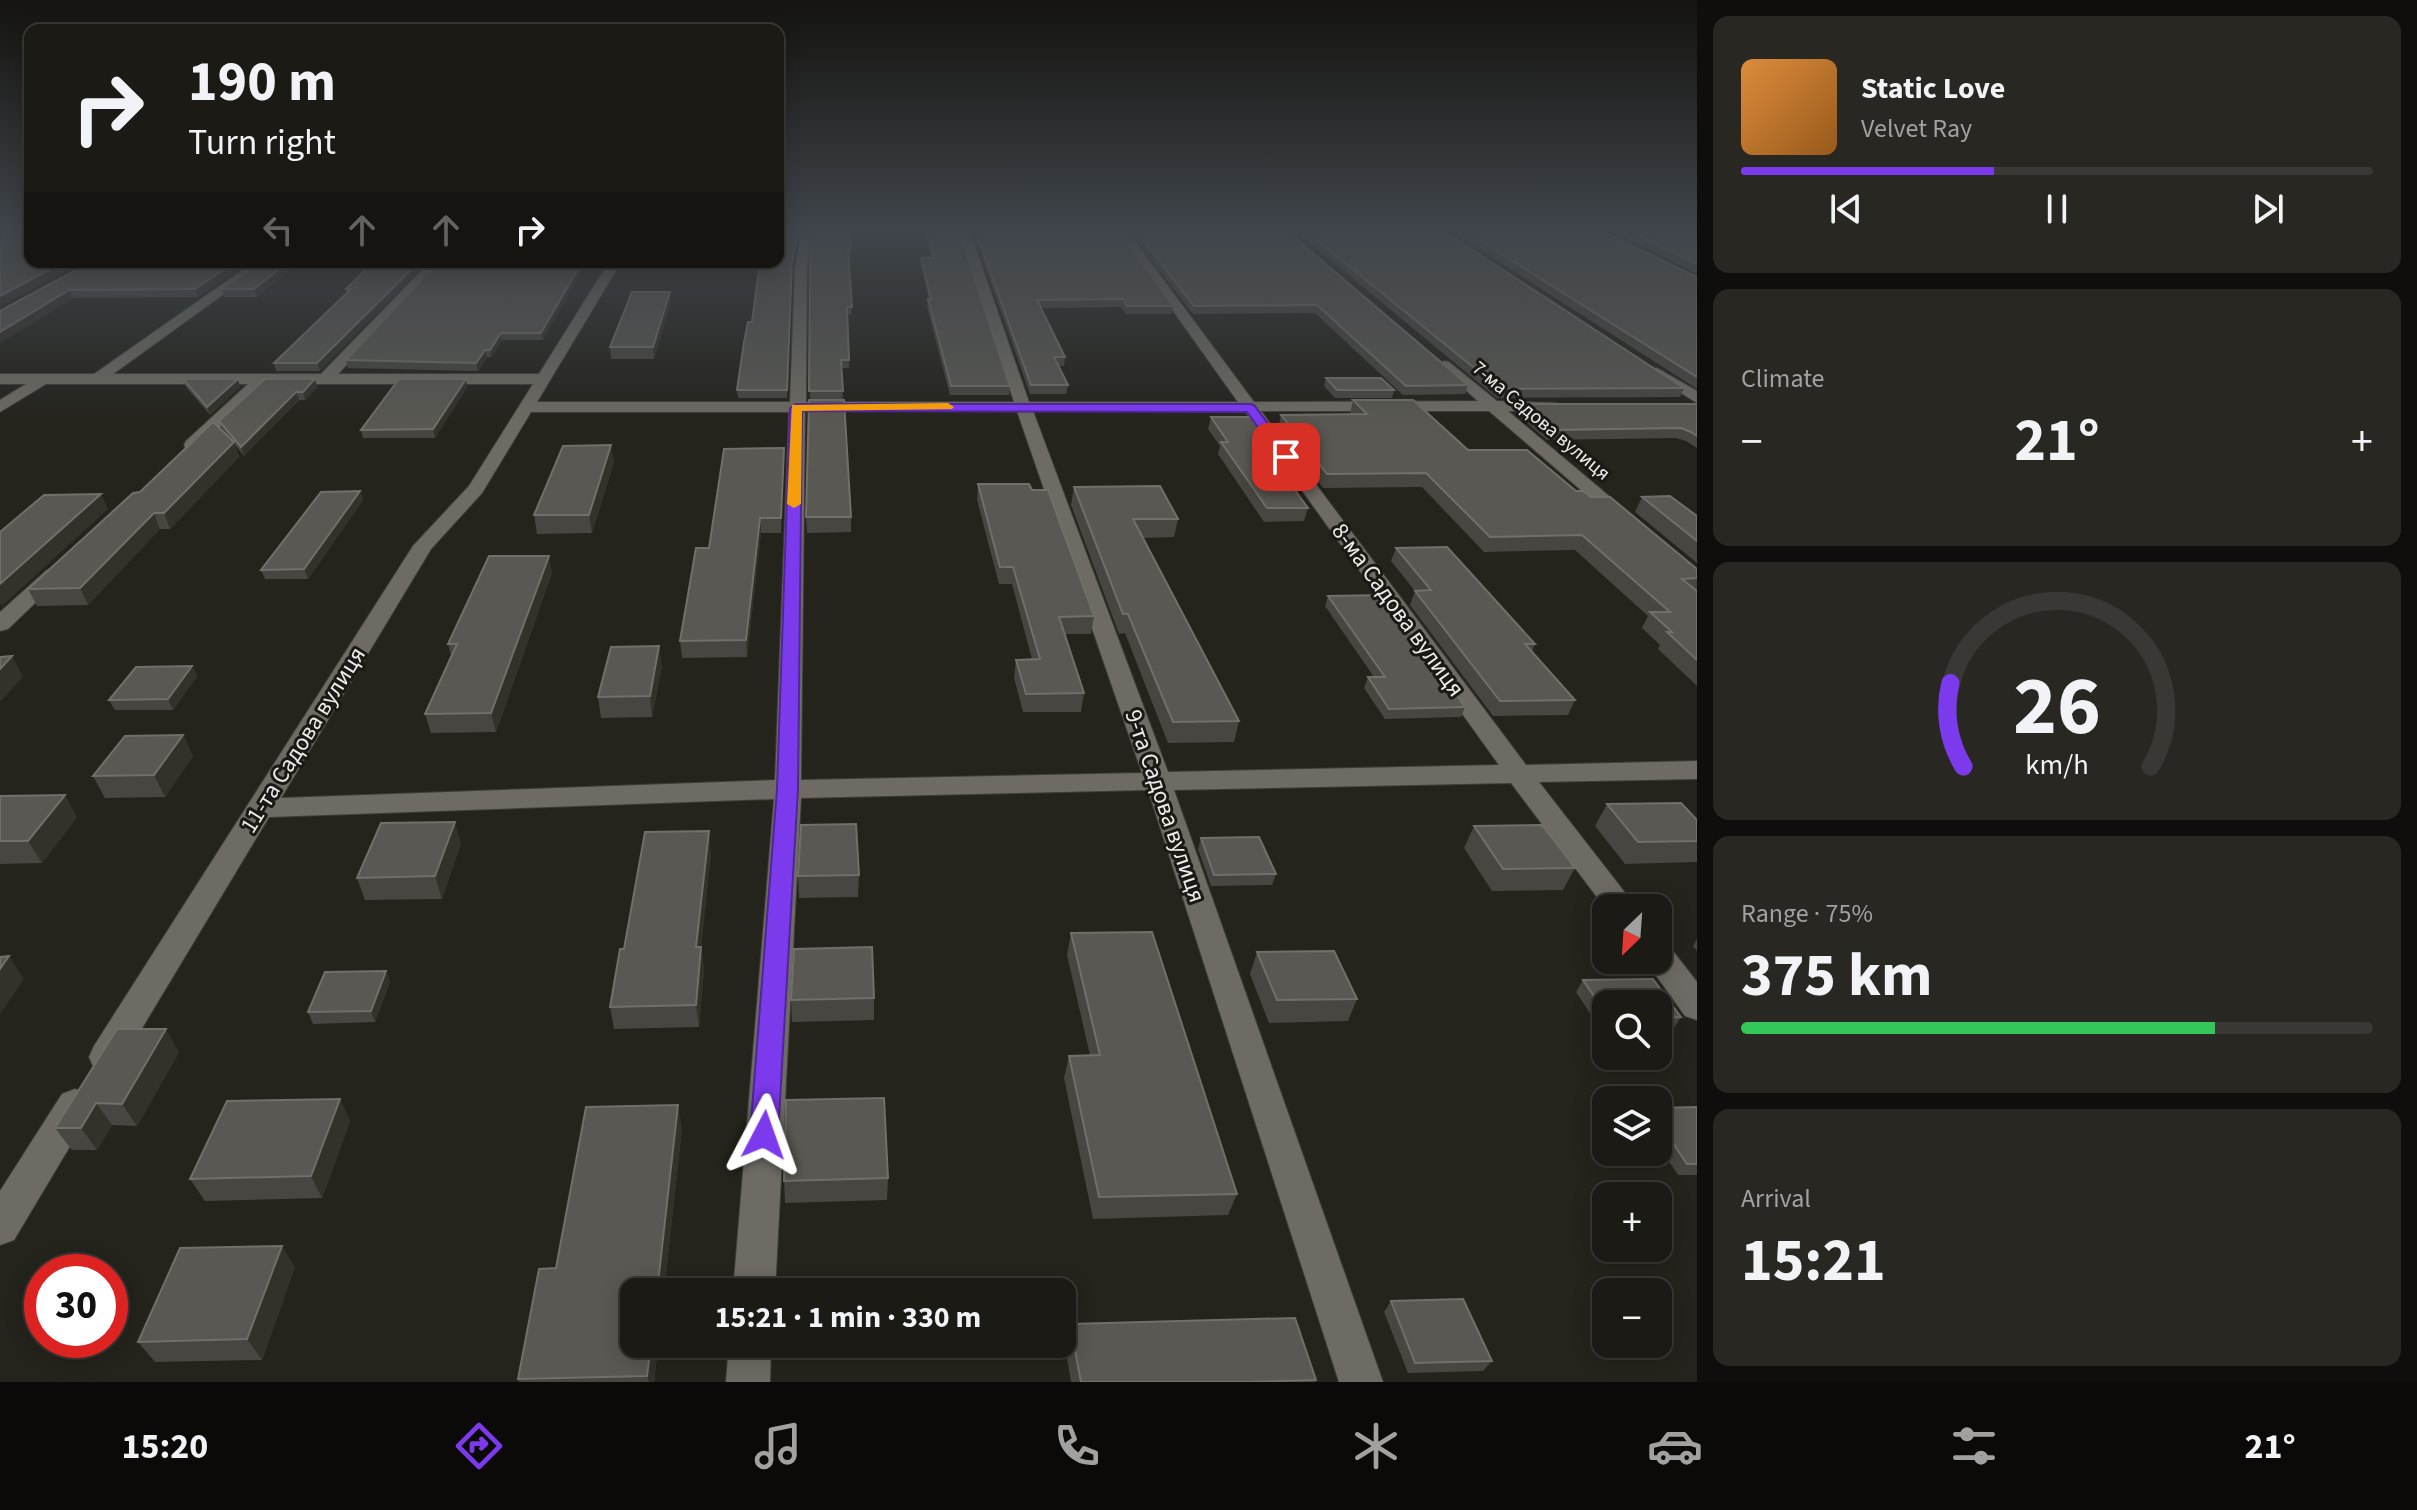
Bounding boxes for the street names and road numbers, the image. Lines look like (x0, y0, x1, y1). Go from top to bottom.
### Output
street label: 7-ма Садова вулиця (1466, 355, 1616, 487)
street label: 8-ма Садова вулиця (1323, 516, 1473, 704)
street label: 11-та Садова вулиця (231, 640, 375, 840)
street label: 9-та Садова вулиця (1116, 705, 1214, 907)

